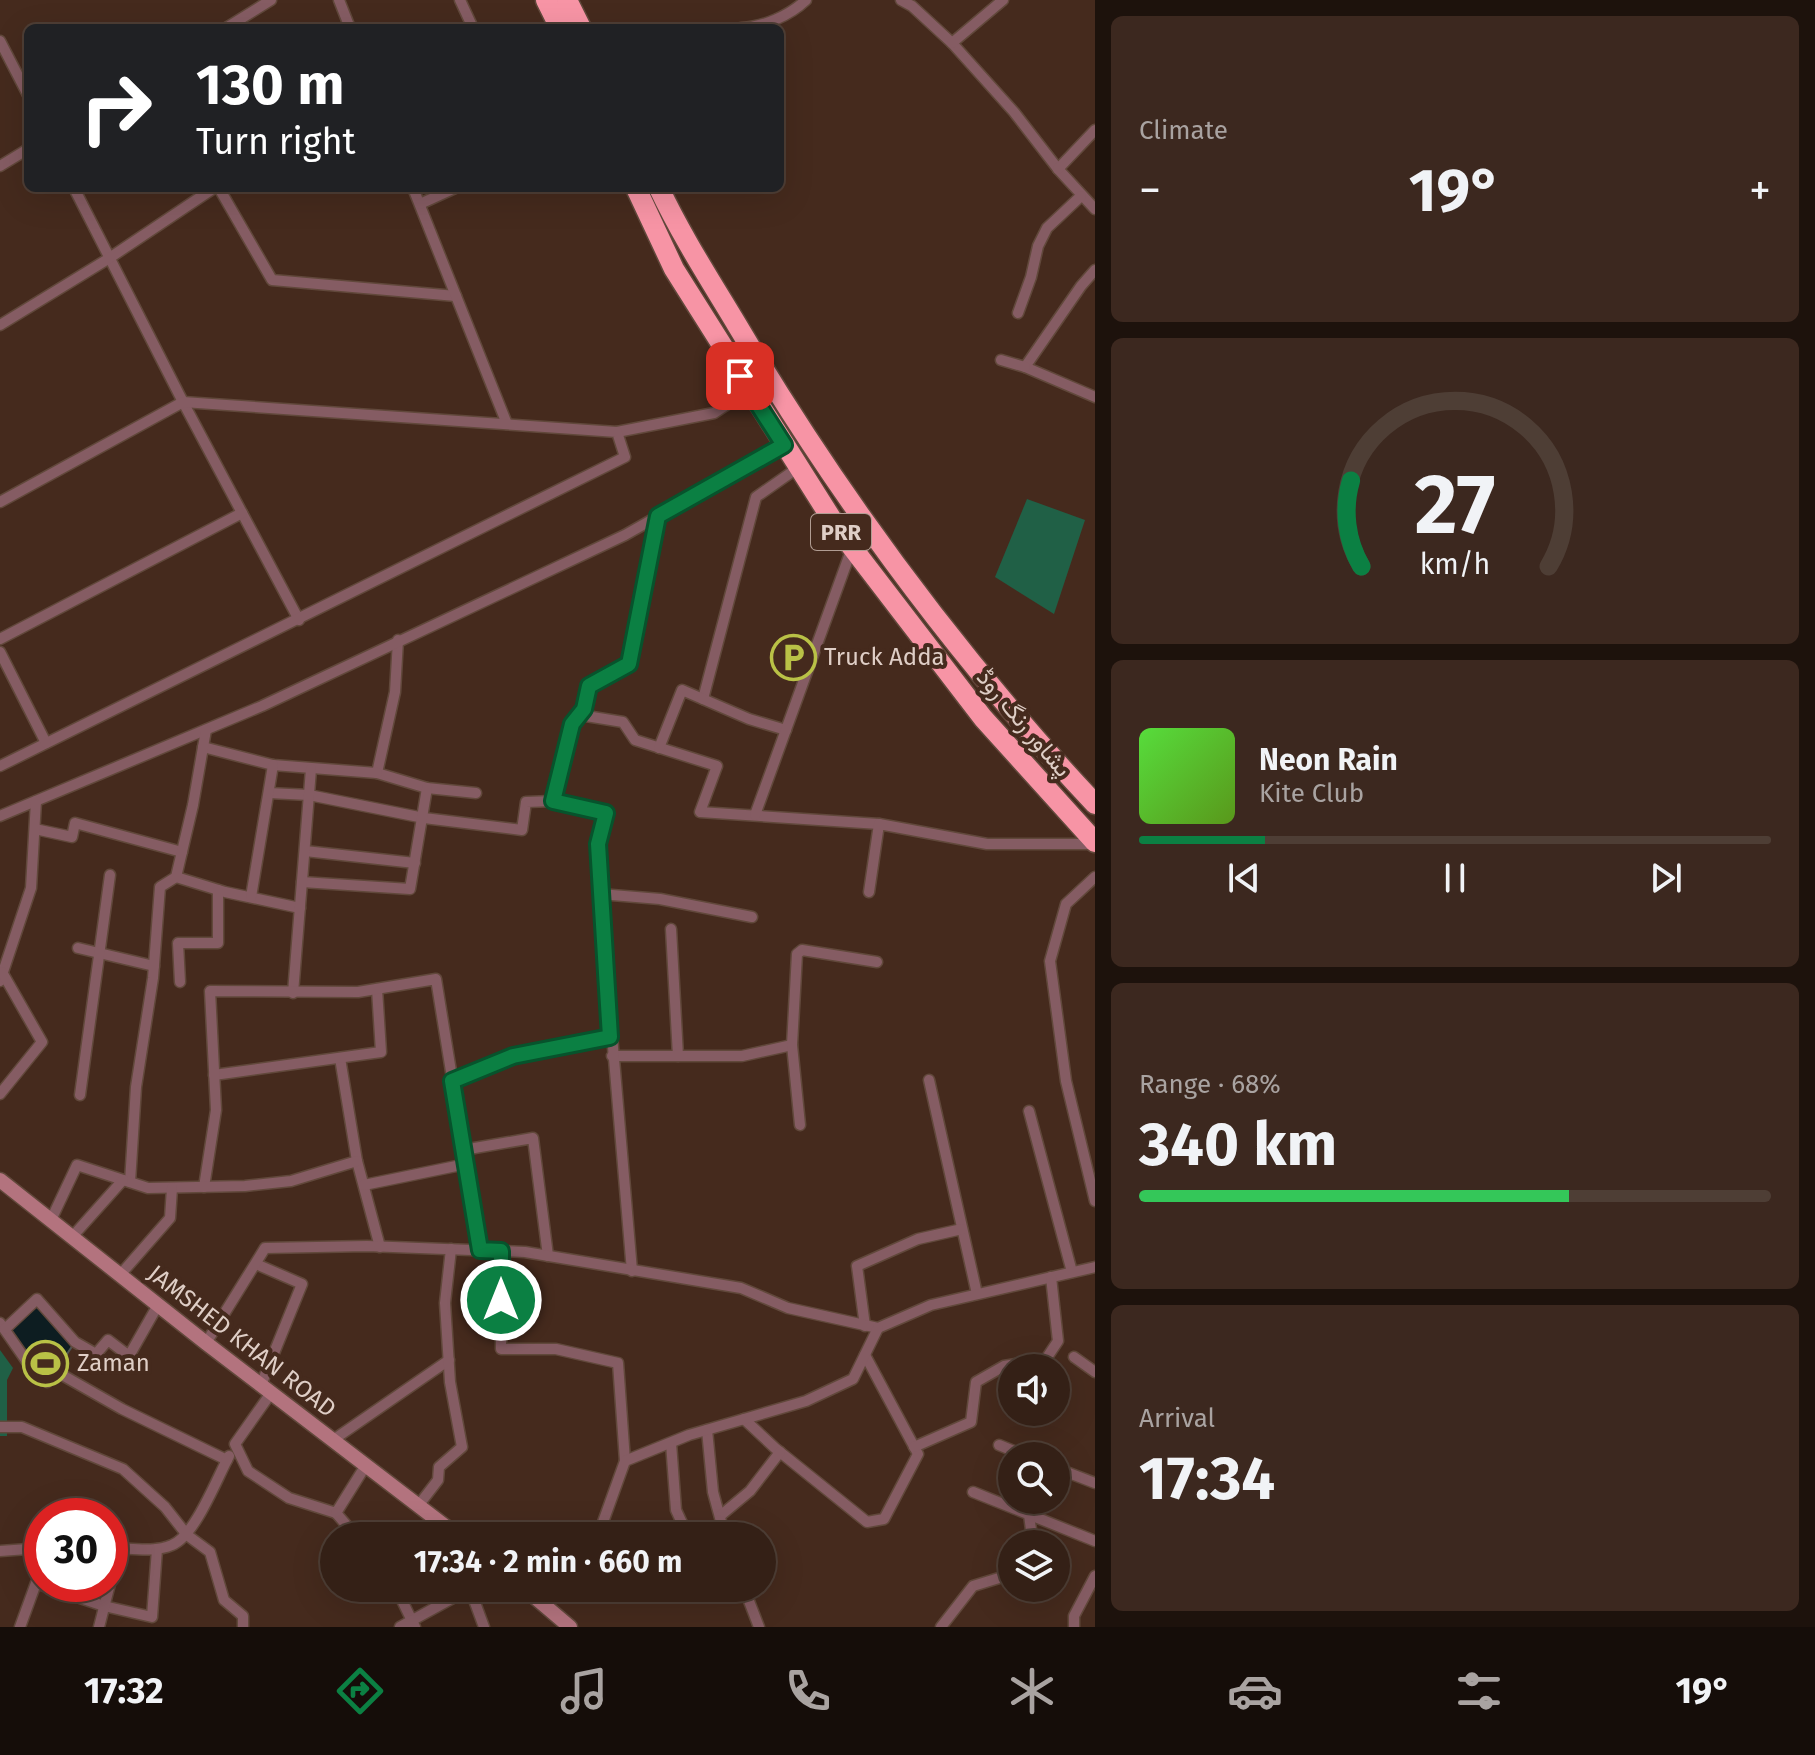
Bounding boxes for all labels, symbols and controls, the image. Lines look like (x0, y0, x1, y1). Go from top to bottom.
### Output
text: 130 m (196, 52, 344, 119)
icon: right (64, 56, 168, 160)
text: Climate (1139, 115, 1228, 146)
text: Turn right (196, 120, 356, 164)
text: 19° (1409, 155, 1501, 227)
text: − (1139, 164, 1161, 217)
text: + (1749, 164, 1771, 217)
pin (706, 342, 774, 410)
icon: arrive (718, 354, 762, 398)
text: 27 (1414, 455, 1496, 555)
road number: PRR (811, 514, 871, 550)
text: km/h (1420, 547, 1490, 582)
parking icon: Truck Adda (769, 633, 817, 681)
place label: Truck Adda (824, 643, 945, 671)
street label: پشاور رنگ روڈ (969, 664, 1077, 784)
text: Neon Rain (1259, 742, 1398, 778)
text: Kite Club (1259, 778, 1364, 809)
icon: previous (1222, 856, 1266, 900)
icon: pause (1433, 856, 1477, 900)
icon: next (1644, 856, 1688, 900)
text: Range · 68% (1139, 1069, 1281, 1100)
text: 340 km (1139, 1109, 1337, 1181)
position arrow (459, 1258, 543, 1342)
street label: JAMSHED KHAN ROAD (143, 1259, 341, 1423)
sports icon: Zaman (22, 1339, 70, 1387)
place label: Zaman (77, 1349, 150, 1377)
map controls (998, 1354, 1070, 1602)
button: sound (998, 1354, 1070, 1426)
text: Arrival (1139, 1403, 1215, 1434)
button: search (998, 1442, 1070, 1514)
text: 17:34 (1139, 1443, 1275, 1515)
speed limit sign: 30 (24, 1498, 128, 1602)
button: layers (998, 1530, 1070, 1602)
text: 17:34 · 2 min · 660 m (414, 1544, 682, 1580)
icon: directions (332, 1663, 388, 1719)
icon: music (556, 1663, 612, 1719)
icon: phone (780, 1663, 836, 1719)
icon: climate (1004, 1663, 1060, 1719)
icon: car (1227, 1663, 1283, 1719)
icon: filters (1451, 1663, 1507, 1719)
text: 17:32 (84, 1669, 164, 1713)
text: 19° (1675, 1669, 1731, 1713)

